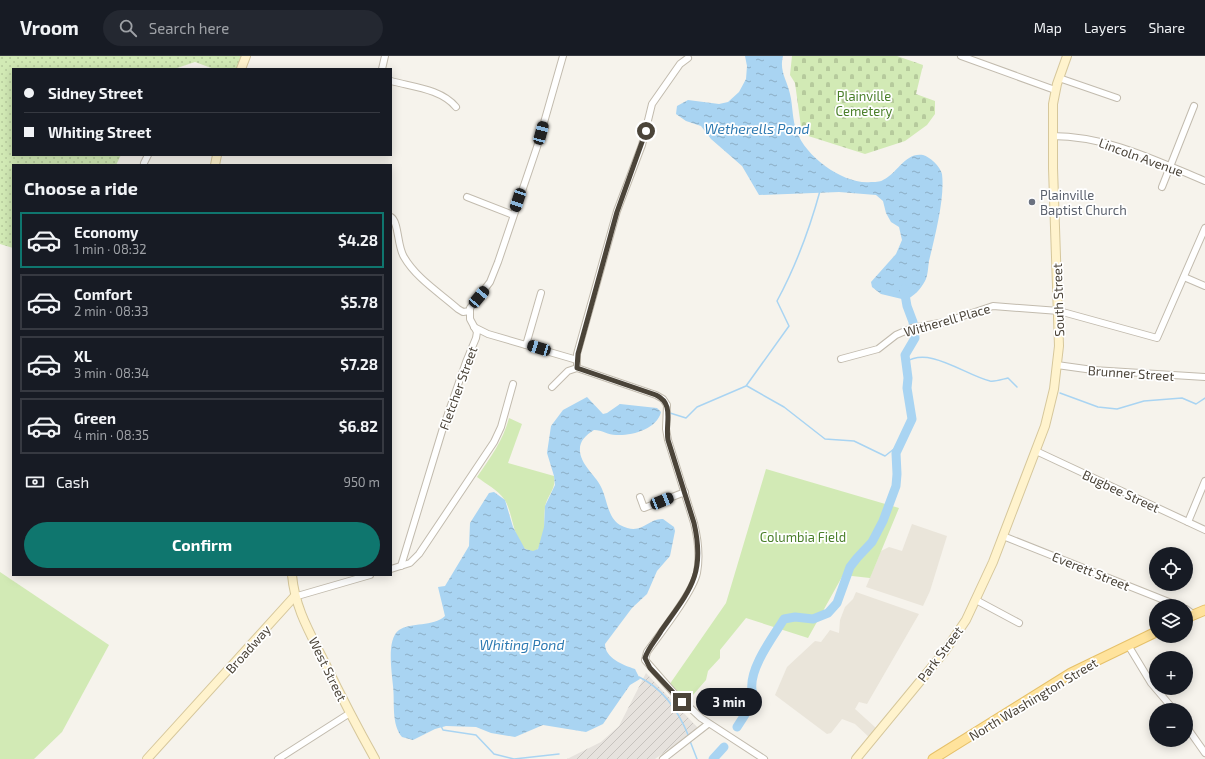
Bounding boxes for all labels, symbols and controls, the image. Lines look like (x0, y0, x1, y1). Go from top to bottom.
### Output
search box (103, 10, 383, 46)
text: Vroom (20, 16, 79, 39)
icon: search (117, 17, 139, 39)
text: Search here (149, 19, 229, 37)
text: Map (1034, 19, 1062, 36)
text: Layers (1084, 19, 1126, 36)
text: Share (1148, 19, 1185, 36)
text: Sidney Street (48, 84, 143, 102)
park label: Plainville Cemetery (836, 88, 893, 119)
car (532, 120, 550, 146)
water label: Wetherells Pond (705, 120, 810, 137)
route start (637, 122, 655, 140)
text: Whiting Street (48, 123, 151, 141)
street label: Lincoln Avenue (1097, 134, 1185, 180)
text: Choose a ride (24, 177, 138, 199)
car (509, 187, 527, 213)
place label: Plainville Baptist Church (1040, 187, 1127, 218)
marker: Plainville Baptist Church (1027, 197, 1037, 207)
icon: car (26, 222, 62, 258)
text: Economy (74, 223, 139, 241)
text: $4.28 (338, 231, 378, 249)
text: 1 min · 08:32 (74, 241, 146, 257)
street label: South Street (1049, 263, 1067, 337)
icon: car (26, 284, 62, 320)
car (467, 284, 491, 310)
text: Comfort (74, 285, 132, 303)
text: $5.78 (341, 293, 378, 311)
street label: Witherell Place (902, 300, 992, 340)
text: 2 min · 08:33 (74, 303, 149, 319)
car (526, 339, 552, 357)
street label: Fletcher Street (435, 344, 481, 432)
icon: car (26, 346, 62, 382)
text: XL (74, 347, 92, 365)
text: $7.28 (340, 355, 378, 373)
street label: Brunner Street (1087, 362, 1175, 384)
text: 3 min · 08:34 (74, 365, 149, 381)
icon: car (26, 408, 62, 444)
text: Green (74, 409, 116, 427)
text: $6.82 (339, 417, 378, 435)
text: 4 min · 08:35 (74, 427, 149, 443)
street label: Bugbee Street (1080, 466, 1162, 516)
icon: cash (24, 471, 46, 493)
text: Cash (56, 473, 89, 491)
text: 950 m (343, 474, 380, 490)
car (649, 491, 675, 511)
button: Confirm (24, 522, 380, 568)
park label: Columbia Field (760, 529, 846, 545)
map controls (1149, 547, 1193, 747)
button: locate (1149, 547, 1193, 591)
street label: Everett Street (1050, 548, 1132, 594)
button: layers (1149, 599, 1193, 643)
street label: Broadway (222, 621, 274, 677)
street label: Park Street (914, 623, 966, 685)
street label: West Street (306, 634, 350, 704)
water label: Whiting Pond (480, 636, 564, 653)
button: + (1149, 651, 1193, 695)
street label: North Washington Street (966, 654, 1100, 744)
callout: 3 min (696, 688, 762, 716)
route end (673, 693, 691, 711)
text: 3 min (712, 694, 746, 710)
button: − (1149, 703, 1193, 747)

